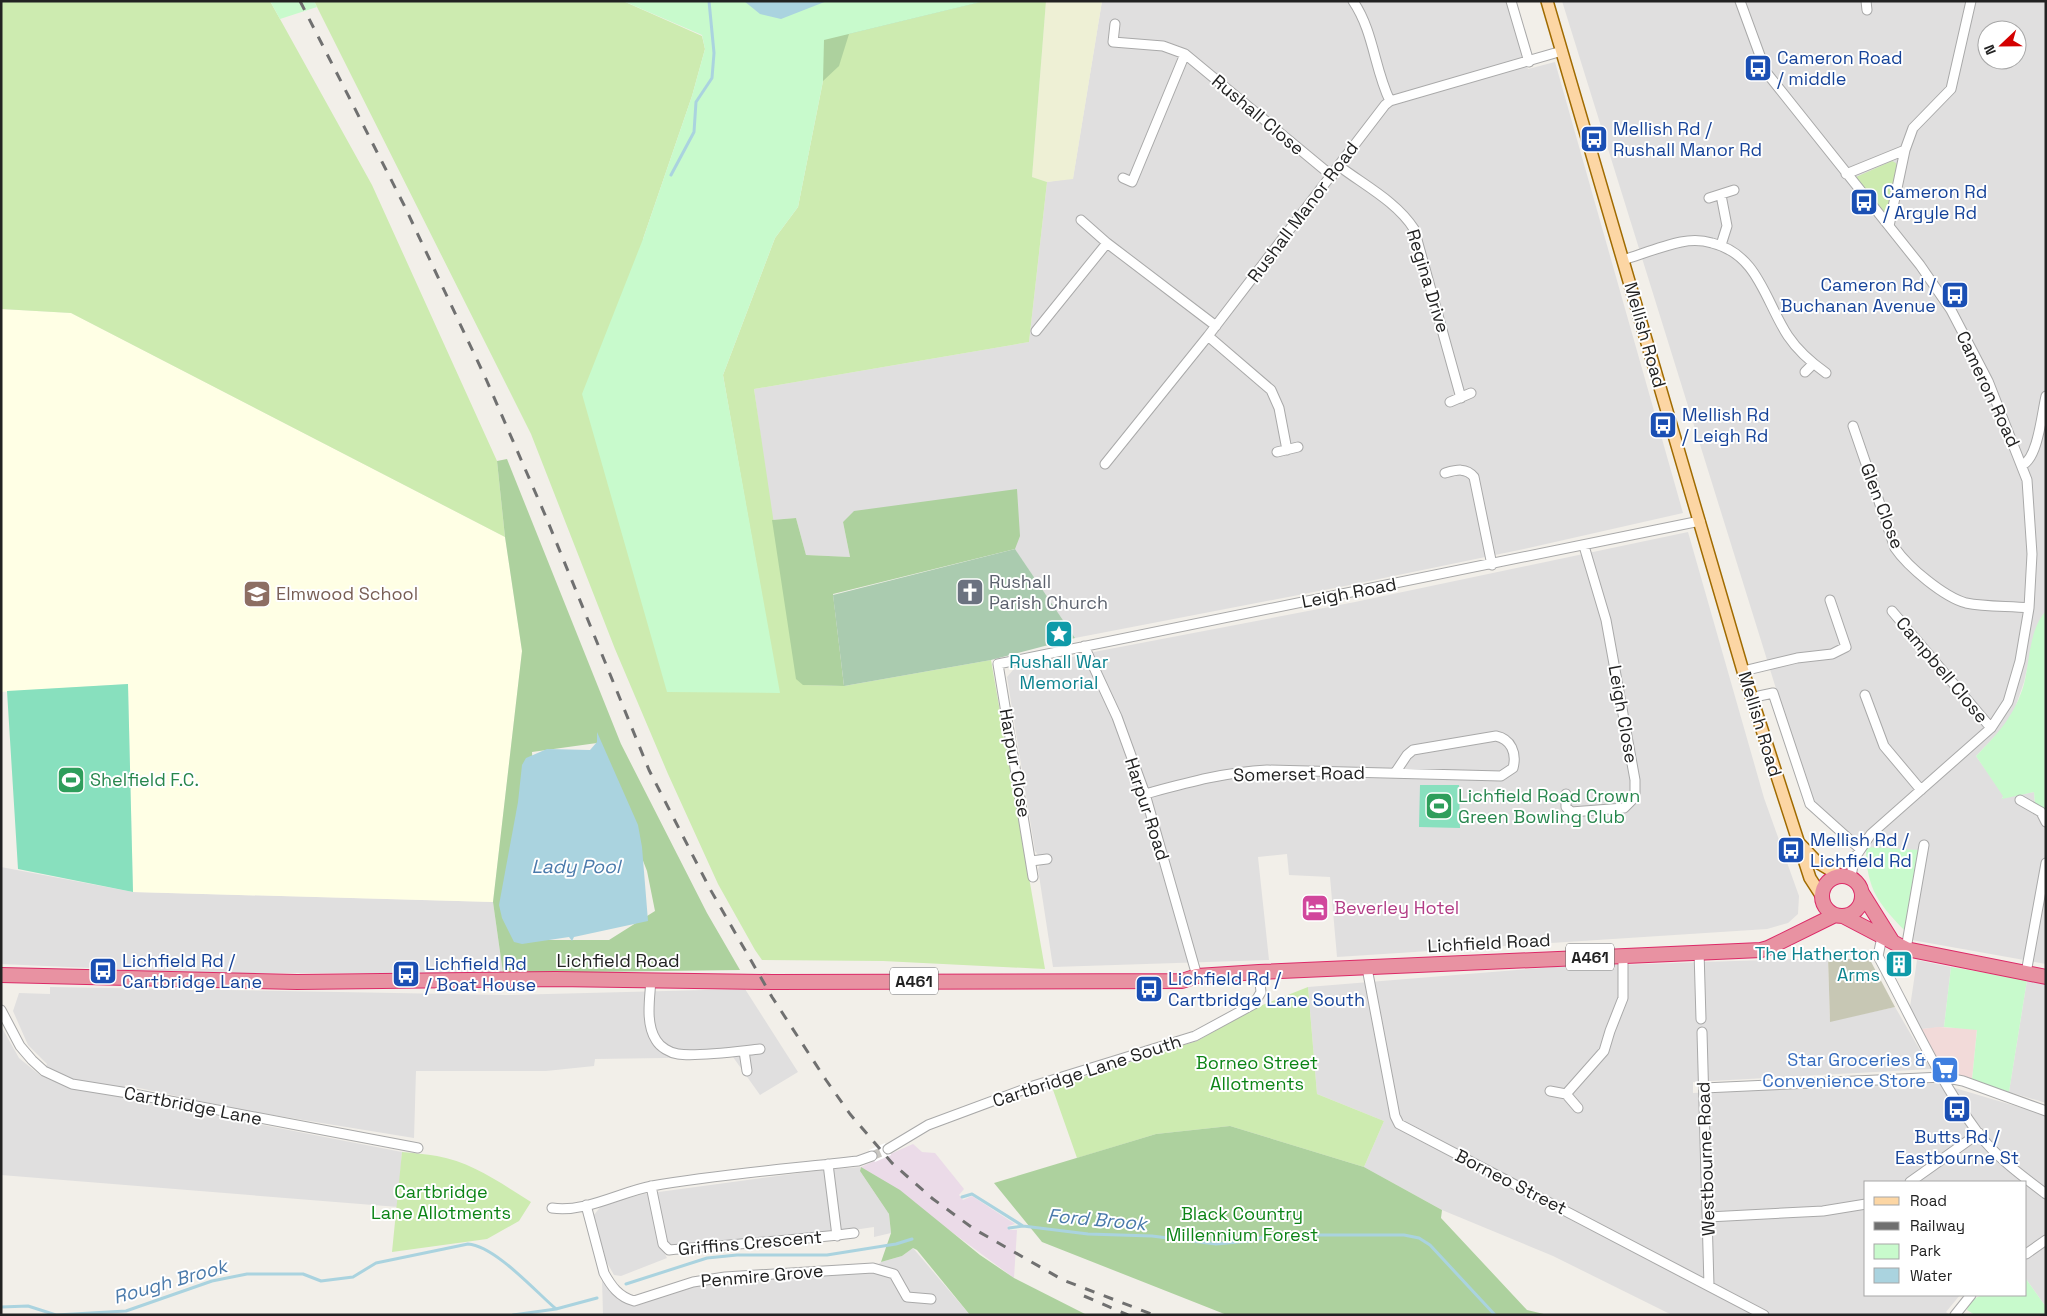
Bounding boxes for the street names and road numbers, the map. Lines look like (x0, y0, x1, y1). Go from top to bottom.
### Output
street label: Rushall Close (1207, 69, 1309, 160)
street label: Rushall Manor Road (1242, 137, 1363, 287)
street label: Regina Drive (1402, 226, 1455, 335)
street label: Mellish Road (1619, 279, 1672, 390)
street label: Cameron Road (1952, 327, 2025, 451)
street label: Glen Close (1856, 460, 1909, 552)
street label: Leigh Road (1299, 572, 1398, 613)
street label: Campbell Close (1891, 612, 1994, 728)
street label: Leigh Close (1604, 663, 1643, 765)
street label: Mellish Road (1734, 668, 1787, 779)
street label: Harpur Close (995, 707, 1036, 819)
street label: Harpur Road (1120, 754, 1175, 863)
street label: Somerset Road (1233, 761, 1365, 786)
street label: Lichfield Road (1427, 928, 1551, 957)
road number: A461 (1566, 944, 1614, 970)
street label: Lichfield Road (556, 949, 680, 972)
road number: A461 (890, 968, 938, 994)
street label: Cartbridge Lane South (990, 1029, 1184, 1112)
street label: Cartbridge Lane (122, 1081, 264, 1130)
street label: Westbourne Road (1691, 1081, 1720, 1237)
street label: Borneo Street (1452, 1144, 1571, 1220)
street label: Griffins Crescent (677, 1225, 823, 1260)
street label: Penmire Grove (700, 1259, 824, 1292)

